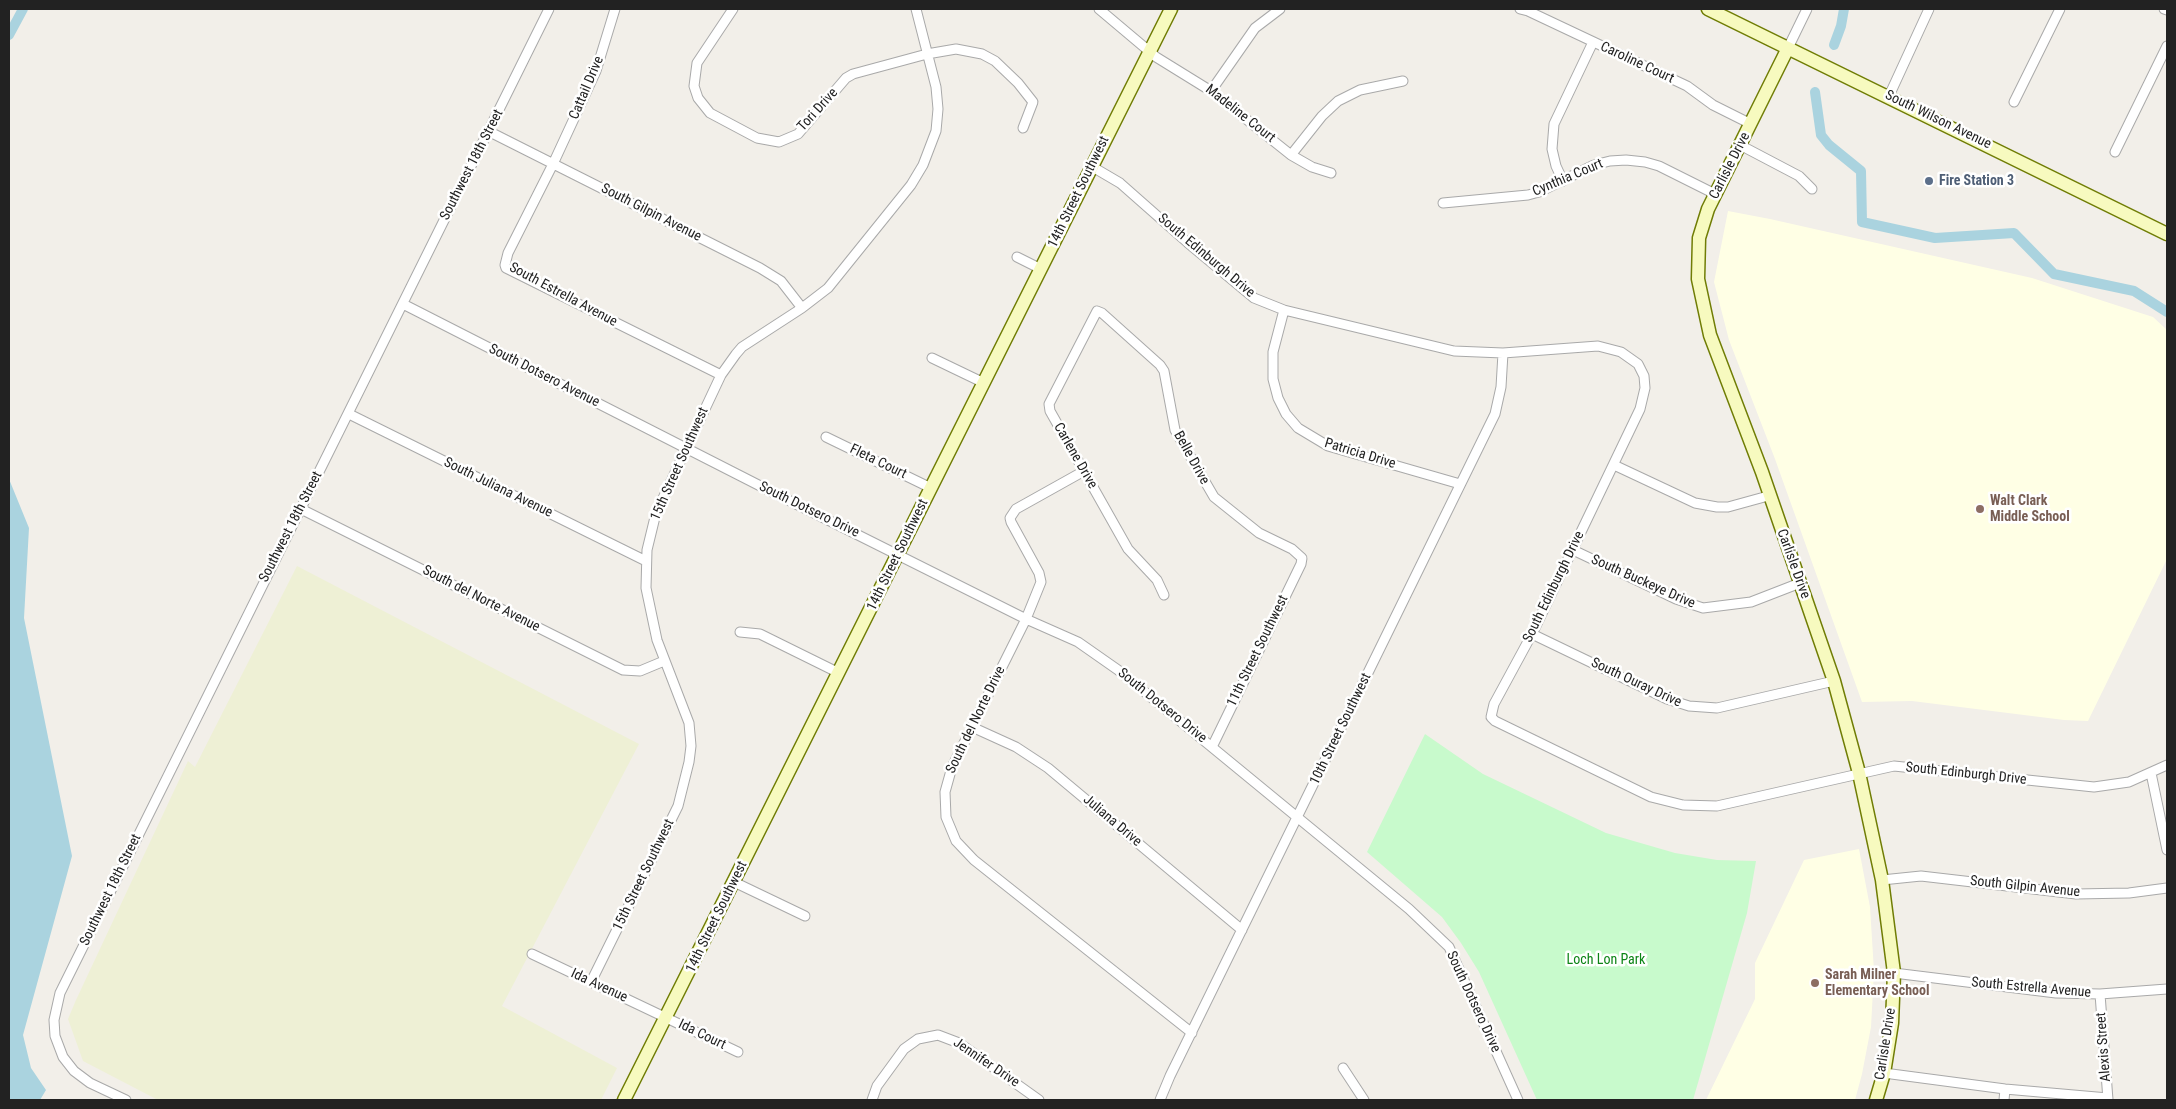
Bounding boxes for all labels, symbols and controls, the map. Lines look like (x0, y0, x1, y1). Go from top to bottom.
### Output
street label: Caroline Court (1598, 39, 1676, 87)
street label: Cattail Drive (566, 54, 608, 122)
street label: Madeline Court (1202, 81, 1278, 147)
street label: Tori Drive (794, 85, 842, 135)
street label: South Wilson Avenue (1882, 87, 1994, 153)
street label: Southwest 18th Street (437, 107, 507, 223)
street label: Carlisle Drive (1706, 130, 1754, 202)
street label: 14th Street Southwest (1045, 133, 1113, 251)
street label: Cynthia Court (1530, 156, 1606, 200)
place label: Fire Station 3 (1939, 173, 2014, 189)
marker: Fire Station 3 (1923, 175, 1935, 187)
street label: South Gilpin Avenue (598, 180, 704, 246)
street label: South Edinburgh Drive (1154, 210, 1258, 302)
street label: South Estrella Avenue (506, 259, 620, 331)
street label: South Dotsero Avenue (486, 341, 602, 411)
street label: 15th Street Southwest (647, 405, 713, 523)
street label: Carlene Drive (1049, 420, 1101, 492)
street label: Belle Drive (1170, 428, 1212, 488)
street label: Patricia Drive (1322, 435, 1398, 473)
street label: Fleta Court (847, 441, 909, 483)
street label: South Juliana Avenue (441, 454, 555, 522)
street label: Southwest 18th Street (256, 469, 326, 585)
street label: South Dotsero Drive (756, 478, 862, 542)
place label: Walt Clark Middle School (1990, 493, 2070, 526)
street label: 14th Street Southwest (864, 496, 932, 614)
marker: Walt Clark Middle School (1974, 503, 1986, 515)
street label: Carlisle Drive (1773, 527, 1813, 601)
street label: South Edinburgh Drive (1520, 529, 1588, 645)
street label: South Buckeye Drive (1588, 552, 1698, 612)
street label: South del Norte Avenue (419, 562, 543, 636)
street label: 11th Street Southwest (1224, 592, 1292, 710)
street label: South Ouray Drive (1588, 655, 1684, 711)
street label: South del Norte Drive (943, 664, 1009, 776)
street label: South Dotsero Drive (1114, 665, 1210, 747)
street label: 10th Street Southwest (1307, 670, 1375, 788)
street label: South Edinburgh Drive (1905, 759, 2027, 789)
street label: Juliana Drive (1079, 792, 1145, 850)
street label: 15th Street Southwest (610, 816, 678, 934)
street label: Southwest 18th Street (77, 831, 145, 949)
street label: 14th Street Southwest (683, 858, 751, 976)
street label: South Gilpin Avenue (1969, 873, 2081, 901)
street label: South Dotsero Drive (1442, 949, 1504, 1055)
park label: Loch Lon Park (1567, 952, 1645, 968)
street label: Ida Avenue (568, 966, 630, 1006)
place label: Sarah Milner Elementary School (1825, 967, 1930, 1000)
street label: South Estrella Avenue (1970, 974, 2092, 1002)
marker: Sarah Milner Elementary School (1809, 977, 1821, 989)
street label: Carlisle Drive (1872, 1007, 1900, 1081)
street label: Alexis Street (2093, 1012, 2115, 1082)
street label: Ida Court (675, 1016, 729, 1054)
street label: Jennifer Drive (950, 1035, 1022, 1091)

